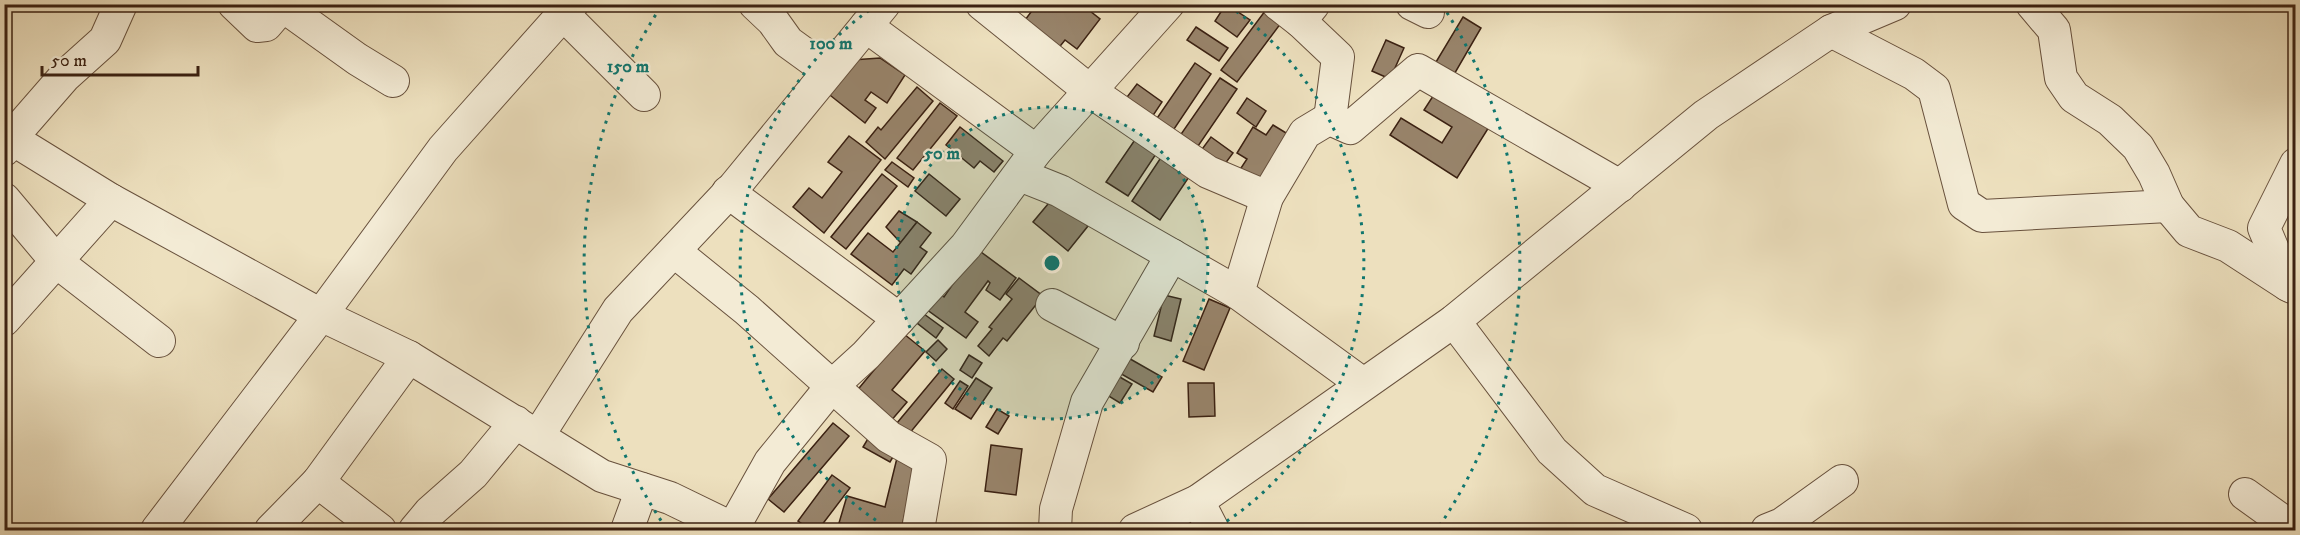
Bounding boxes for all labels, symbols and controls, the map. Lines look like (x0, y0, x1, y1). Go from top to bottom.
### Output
text: 100 m (809, 33, 853, 55)
scale bar (42, 39, 198, 77)
text: 50 m (51, 50, 87, 72)
text: 150 m (607, 56, 650, 78)
text: 50 m (923, 143, 960, 165)
centre of rings (1042, 253, 1062, 273)

